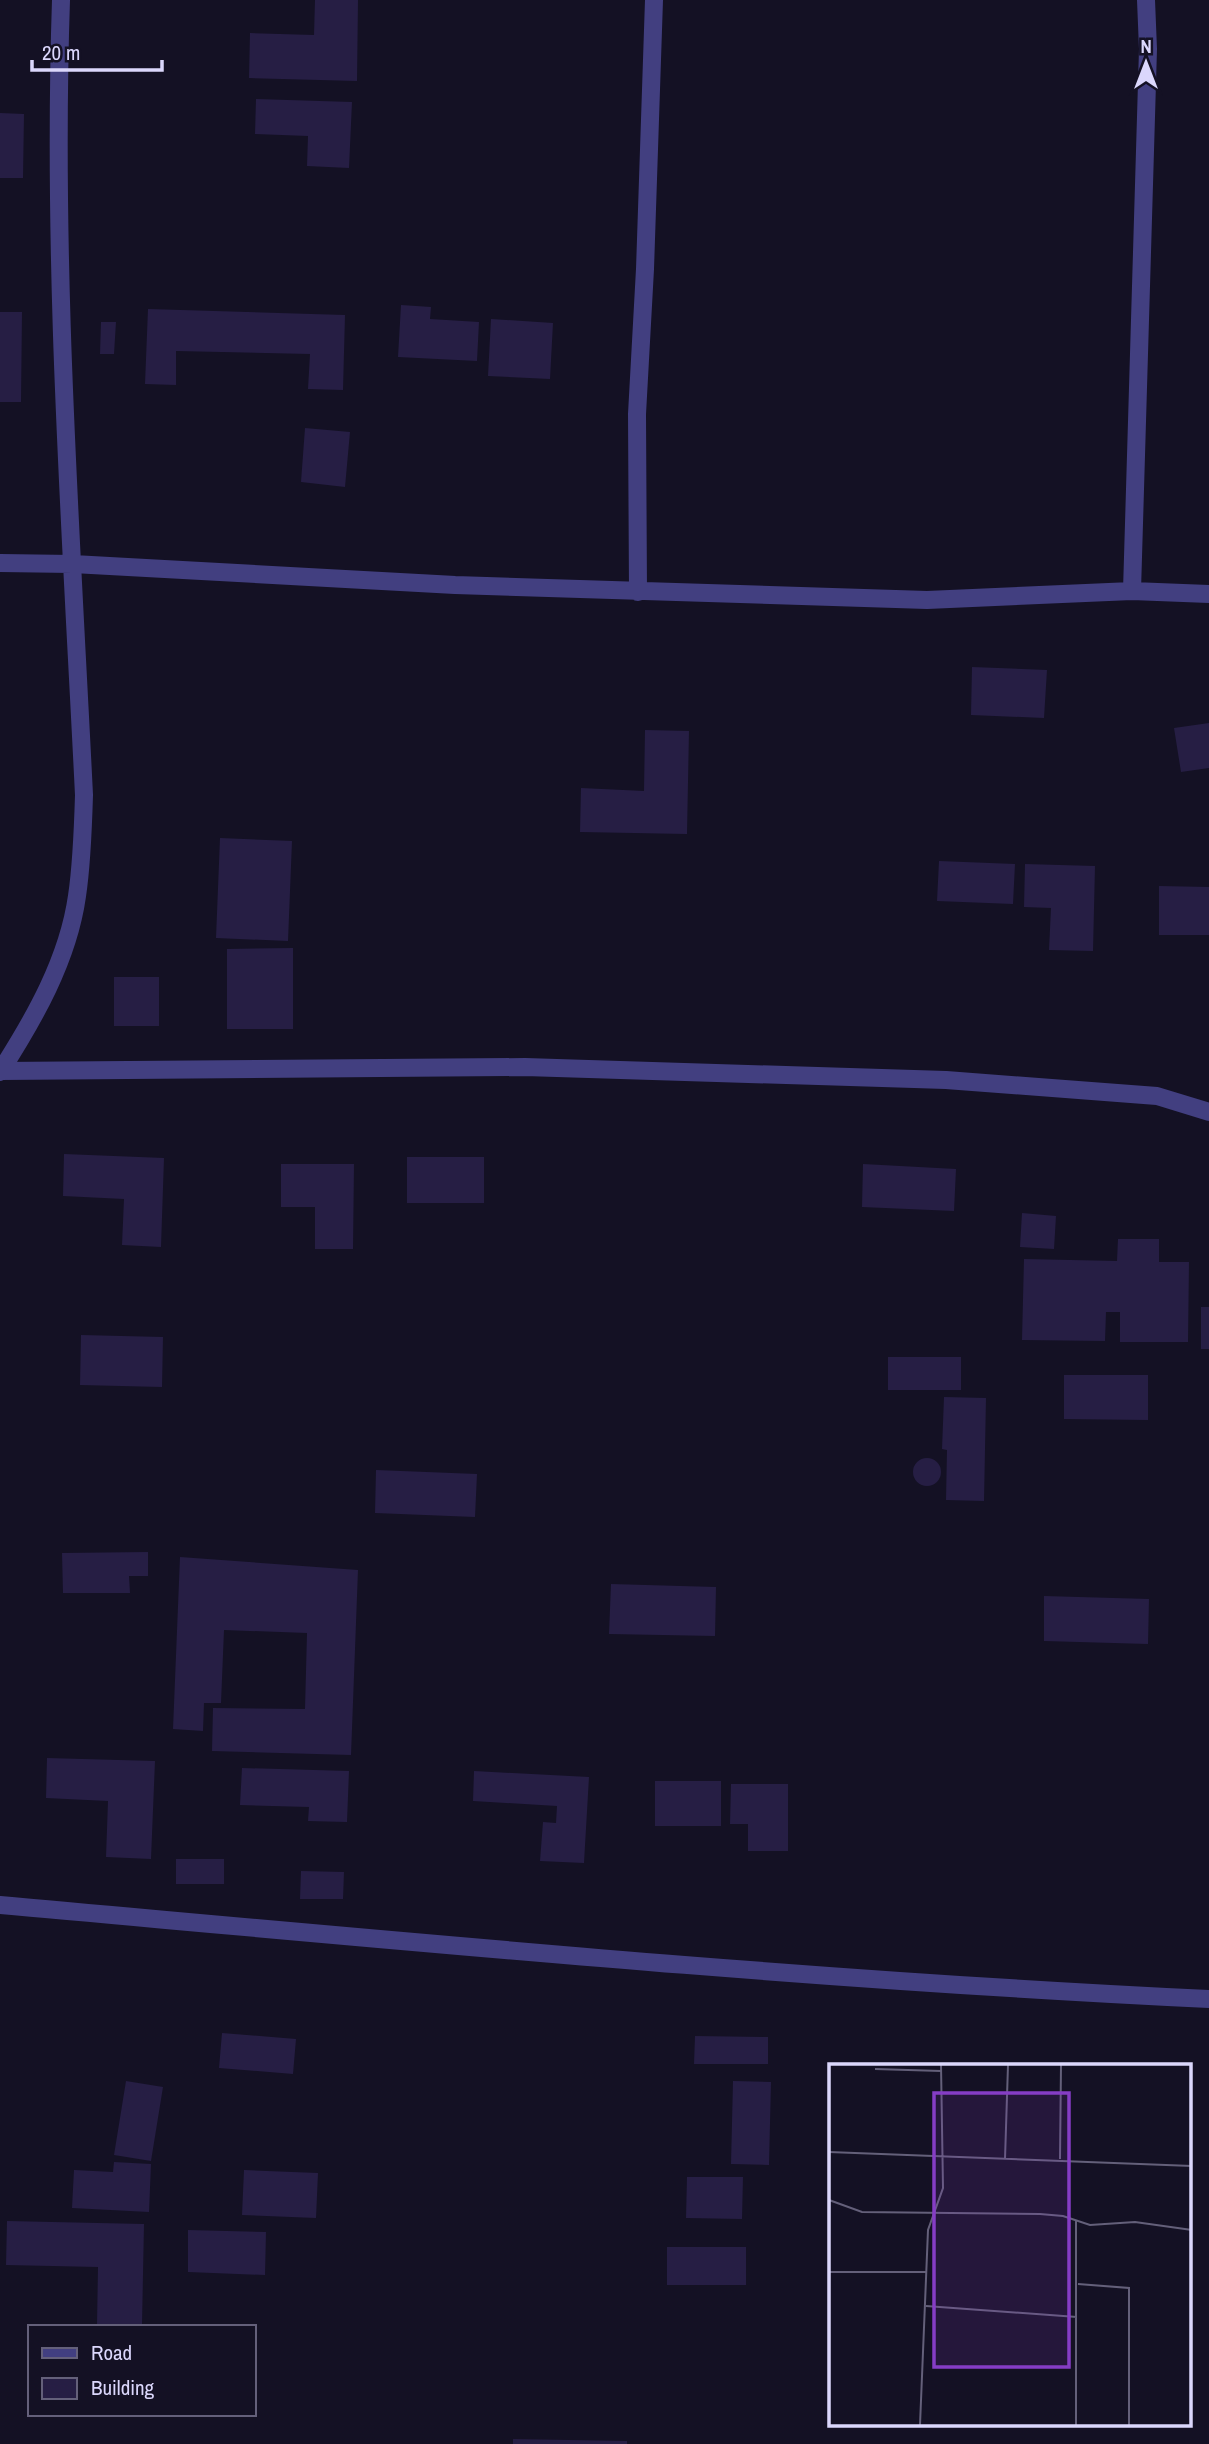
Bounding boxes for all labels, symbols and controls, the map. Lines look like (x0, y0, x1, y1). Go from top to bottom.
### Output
scale bar (32, 28, 161, 72)
north arrow (1111, 28, 1181, 98)
text: N (1140, 33, 1152, 59)
text: 20 m (42, 38, 80, 67)
inset map (829, 2064, 1192, 2426)
legend (28, 2325, 256, 2416)
text: Road (91, 2338, 132, 2367)
text: Building (91, 2373, 155, 2402)

